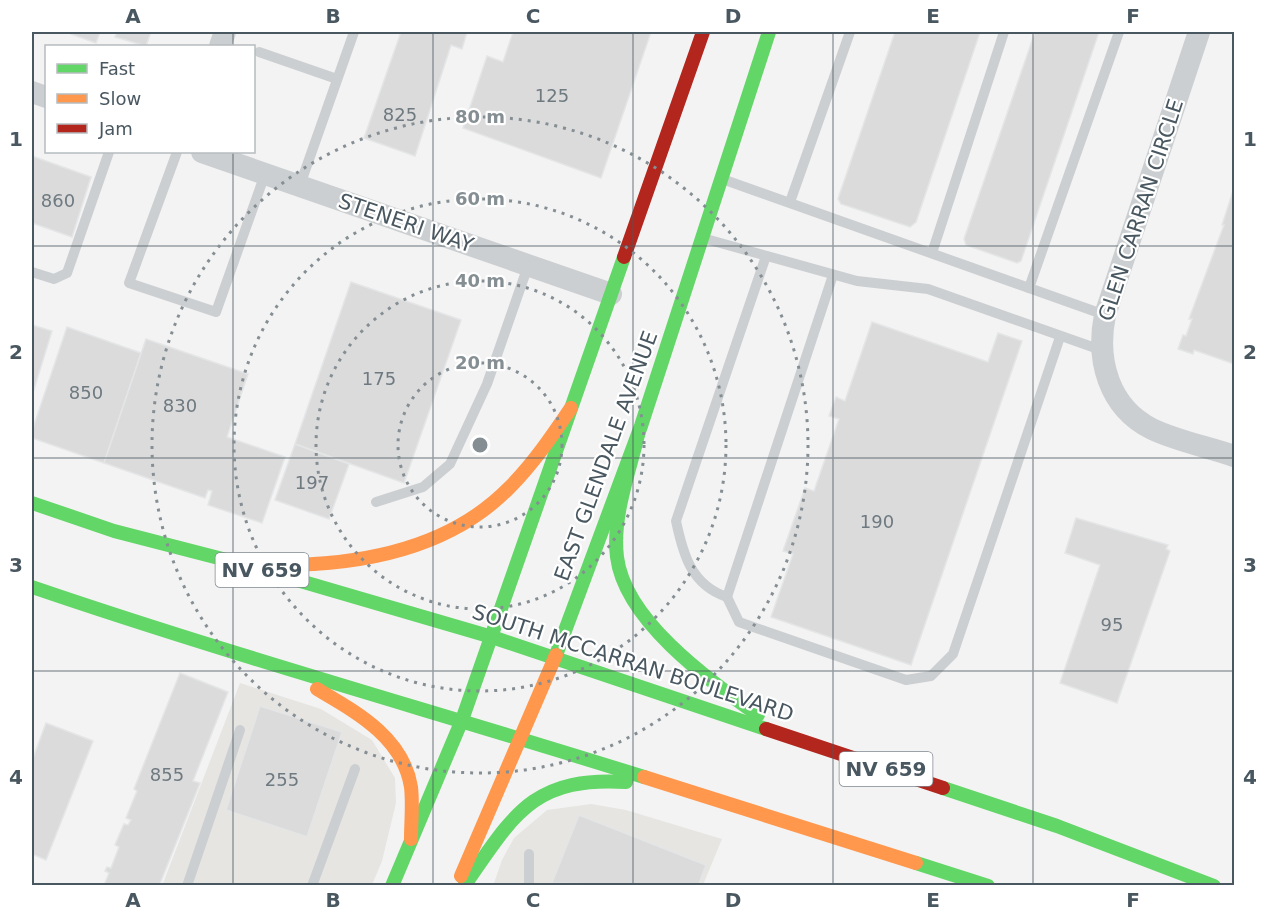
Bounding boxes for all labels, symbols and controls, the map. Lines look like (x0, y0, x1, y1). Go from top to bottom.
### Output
text: A (125, 4, 141, 28)
text: B (325, 4, 341, 28)
text: C (526, 4, 540, 28)
text: D (725, 4, 741, 28)
text: E (926, 4, 940, 28)
text: F (1126, 4, 1140, 28)
legend (45, 45, 255, 153)
text: Fast (99, 58, 135, 79)
house number: 125 (535, 85, 569, 106)
text: Slow (99, 88, 141, 109)
street label: GLEN CARRAN CIRCLE (1094, 96, 1188, 324)
house number: 825 (383, 104, 417, 125)
text: 80 m (455, 106, 505, 127)
text: Jam (98, 118, 133, 139)
text: 1 (9, 127, 23, 151)
text: 1 (1243, 127, 1257, 151)
text: 60 m (455, 188, 505, 209)
street label: STENERI WAY (335, 189, 477, 257)
house number: 860 (41, 190, 75, 211)
text: 40 m (455, 270, 505, 291)
street label: EAST GLENDALE AVENUE (550, 328, 662, 584)
text: 2 (9, 340, 23, 364)
text: 2 (1243, 340, 1257, 364)
text: 20 m (455, 352, 505, 373)
house number: 175 (362, 368, 396, 389)
house number: 850 (69, 382, 103, 403)
house number: 830 (163, 395, 197, 416)
centre of rings (470, 435, 490, 455)
house number: 197 (295, 472, 329, 493)
house number: 190 (860, 511, 894, 532)
text: 3 (9, 553, 23, 577)
road number: NV 659 (216, 553, 308, 587)
text: 3 (1243, 553, 1257, 577)
street label: SOUTH MCCARRAN BOULEVARD (469, 600, 797, 726)
house number: 95 (1101, 614, 1123, 635)
road number: NV 659 (840, 752, 932, 786)
house number: 855 (150, 764, 184, 785)
text: 4 (9, 765, 23, 789)
text: 4 (1243, 765, 1257, 789)
house number: 255 (265, 769, 299, 790)
text: A (125, 888, 141, 912)
text: B (325, 888, 341, 912)
text: C (526, 888, 540, 912)
text: D (725, 888, 741, 912)
text: E (926, 888, 940, 912)
text: F (1126, 888, 1140, 912)

